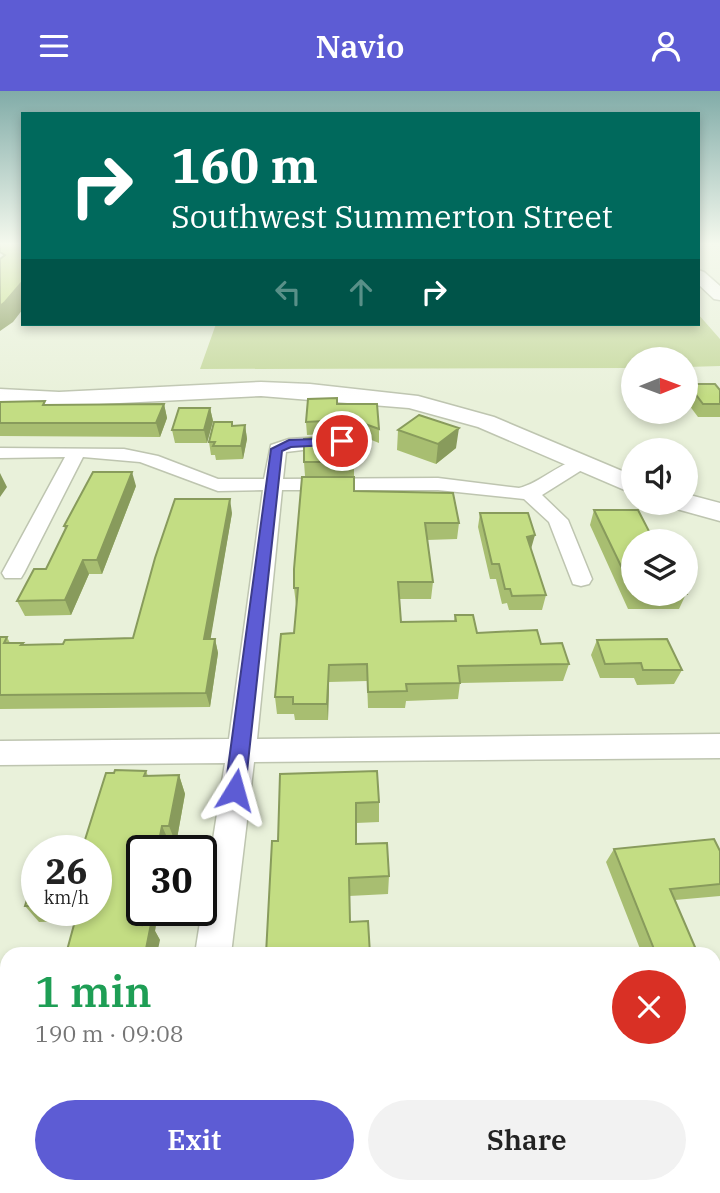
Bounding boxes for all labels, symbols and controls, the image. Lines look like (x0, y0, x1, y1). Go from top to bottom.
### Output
text: Navio (315, 25, 405, 67)
icon: menu (35, 27, 73, 65)
icon: person (647, 27, 685, 65)
text: 160 m (171, 133, 318, 196)
icon: right (56, 140, 147, 231)
text: Southwest Summerton Street (171, 195, 613, 237)
icon: left (269, 273, 307, 311)
icon: ahead (342, 273, 380, 311)
icon: right (415, 273, 453, 311)
north arrow (621, 347, 698, 423)
map controls (621, 347, 698, 606)
pin (312, 411, 372, 471)
icon: arrive (323, 422, 361, 460)
button: sound (621, 438, 698, 515)
button: layers (621, 529, 698, 606)
position arrow (198, 753, 272, 827)
speed limit sign: 30 (126, 835, 217, 926)
text: 26 (45, 848, 88, 894)
text: km/h (44, 886, 89, 909)
text: 1 min (35, 964, 152, 1019)
button: close (612, 970, 686, 1044)
text: 190 m · 09:08 (35, 1018, 184, 1048)
button: Exit (35, 1100, 354, 1180)
button: Share (368, 1100, 686, 1180)

